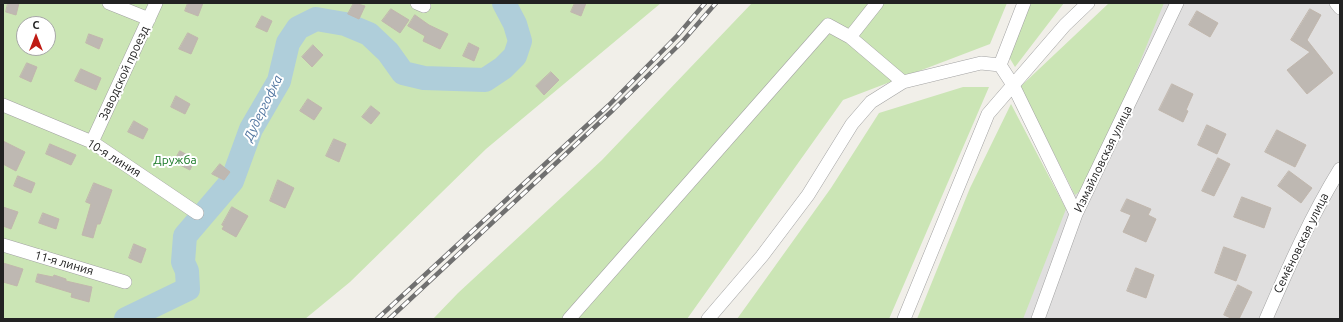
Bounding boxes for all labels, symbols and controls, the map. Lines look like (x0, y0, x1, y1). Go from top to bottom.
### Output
north arrow (16, 16, 56, 56)
text: С (32, 19, 40, 31)
street label: Заводской проезд (96, 24, 152, 122)
water label: Дудергофка (240, 73, 286, 143)
street label: Измайловская улица (1071, 103, 1135, 215)
street label: 10-я линия (84, 136, 144, 180)
park label: Дружба (153, 153, 197, 167)
street label: Семёновская улица (1270, 190, 1332, 296)
street label: 11-я линия (33, 248, 95, 278)

